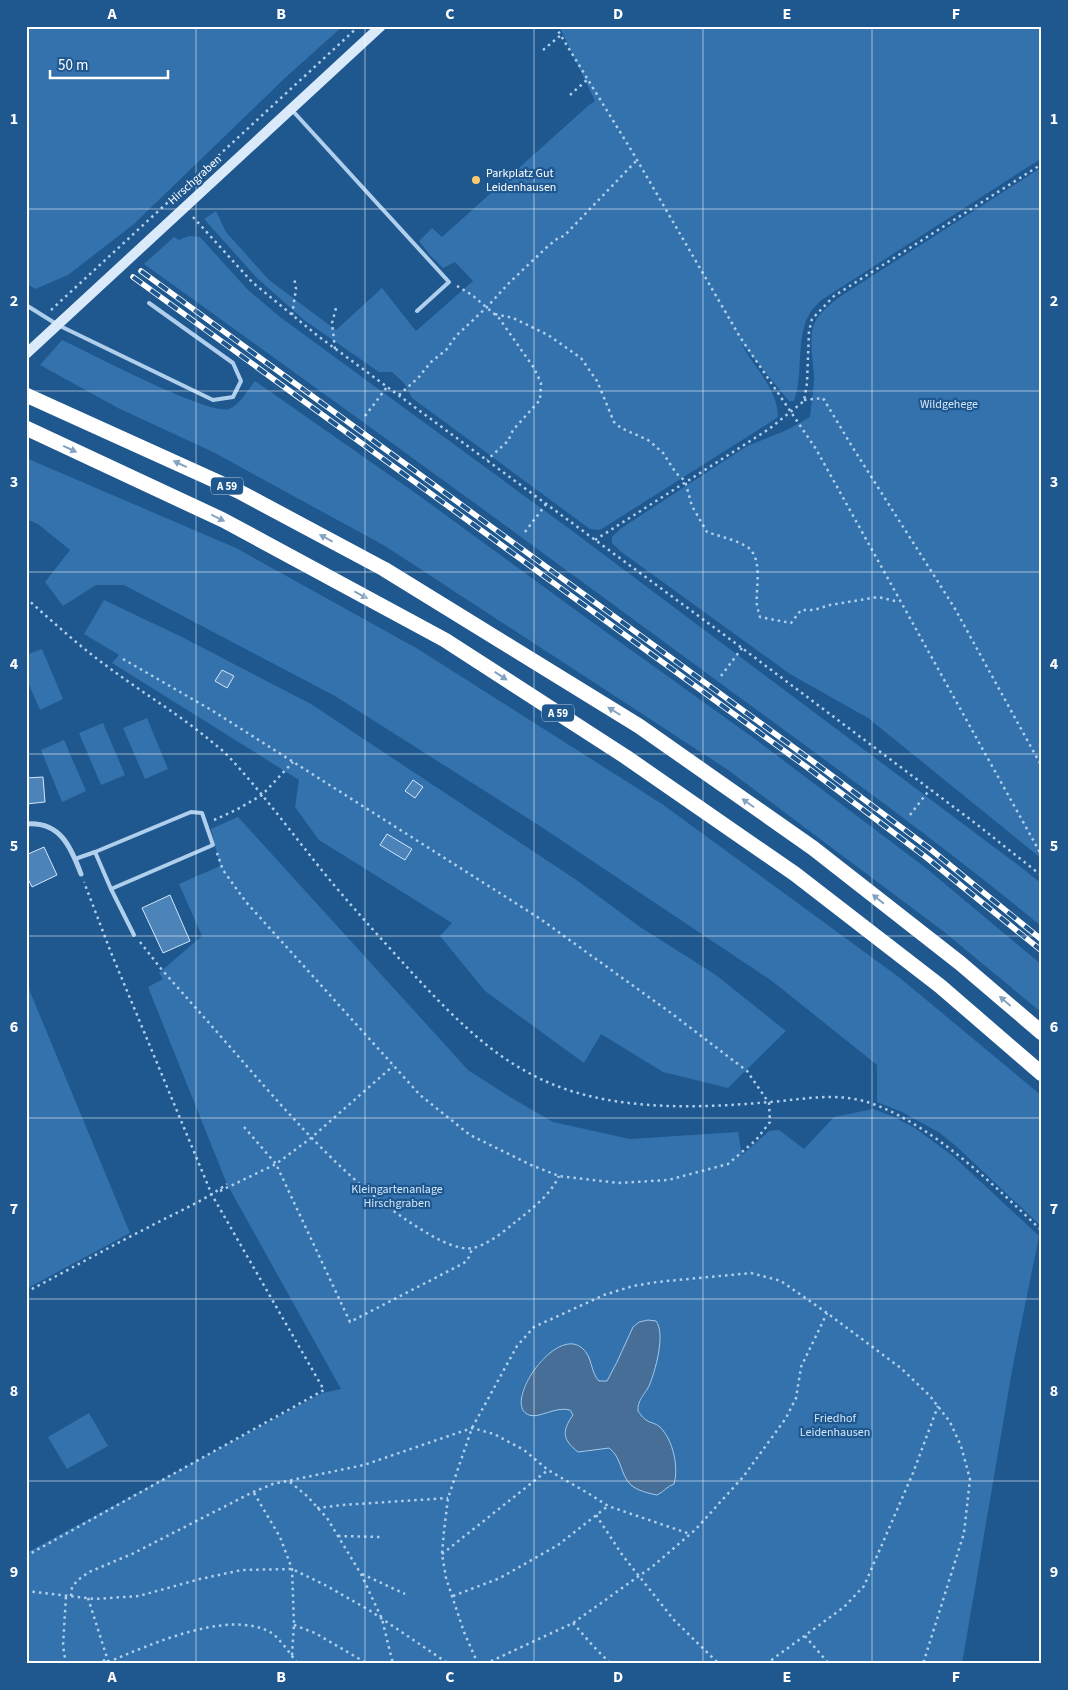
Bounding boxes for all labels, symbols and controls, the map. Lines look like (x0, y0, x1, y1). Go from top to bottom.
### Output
text: A (106, 3, 117, 25)
text: B (276, 3, 286, 25)
text: C (445, 3, 455, 25)
text: D (613, 3, 623, 25)
text: E (783, 3, 791, 25)
text: F (952, 3, 960, 25)
scale bar (50, 48, 168, 80)
text: 50 m (58, 55, 88, 76)
text: 1 (10, 108, 18, 130)
text: 1 (1050, 108, 1058, 130)
street label: Hirschgraben (164, 151, 226, 209)
place label: Parkplatz Gut Leidenhausen (486, 165, 556, 196)
marker: Parkplatz Gut Leidenhausen (470, 174, 482, 186)
text: 2 (10, 290, 18, 312)
text: 2 (1050, 290, 1058, 312)
park label: Wildgehege (920, 396, 978, 413)
one-way arrow (63, 445, 77, 453)
one-way arrow (173, 460, 188, 469)
text: 3 (10, 471, 18, 493)
text: 3 (1050, 471, 1058, 493)
road number: A 59 (211, 478, 243, 494)
one-way arrow (210, 514, 225, 522)
one-way arrow (319, 533, 332, 542)
one-way arrow (354, 590, 367, 599)
text: 4 (10, 653, 19, 675)
text: 4 (1050, 653, 1059, 675)
one-way arrow (494, 672, 508, 681)
road number: A 59 (542, 704, 574, 721)
one-way arrow (607, 706, 621, 715)
one-way arrow (742, 797, 755, 808)
text: 5 (10, 835, 18, 857)
text: 5 (1050, 835, 1058, 857)
one-way arrow (872, 894, 885, 905)
one-way arrow (998, 996, 1011, 1007)
text: 6 (10, 1016, 18, 1038)
text: 6 (1050, 1016, 1058, 1038)
park label: Kleingartenanlage Hirschgraben (351, 1181, 443, 1212)
text: 7 (10, 1198, 18, 1220)
text: 7 (1050, 1198, 1058, 1220)
text: 8 (10, 1380, 18, 1402)
text: 8 (1050, 1380, 1058, 1402)
park label: Friedhof Leidenhausen (800, 1410, 870, 1441)
text: 9 (10, 1561, 18, 1583)
text: 9 (1050, 1561, 1058, 1583)
text: A (106, 1666, 117, 1688)
text: B (276, 1666, 286, 1688)
text: C (445, 1666, 455, 1688)
text: D (613, 1666, 623, 1688)
text: E (783, 1666, 791, 1688)
text: F (952, 1666, 960, 1688)

